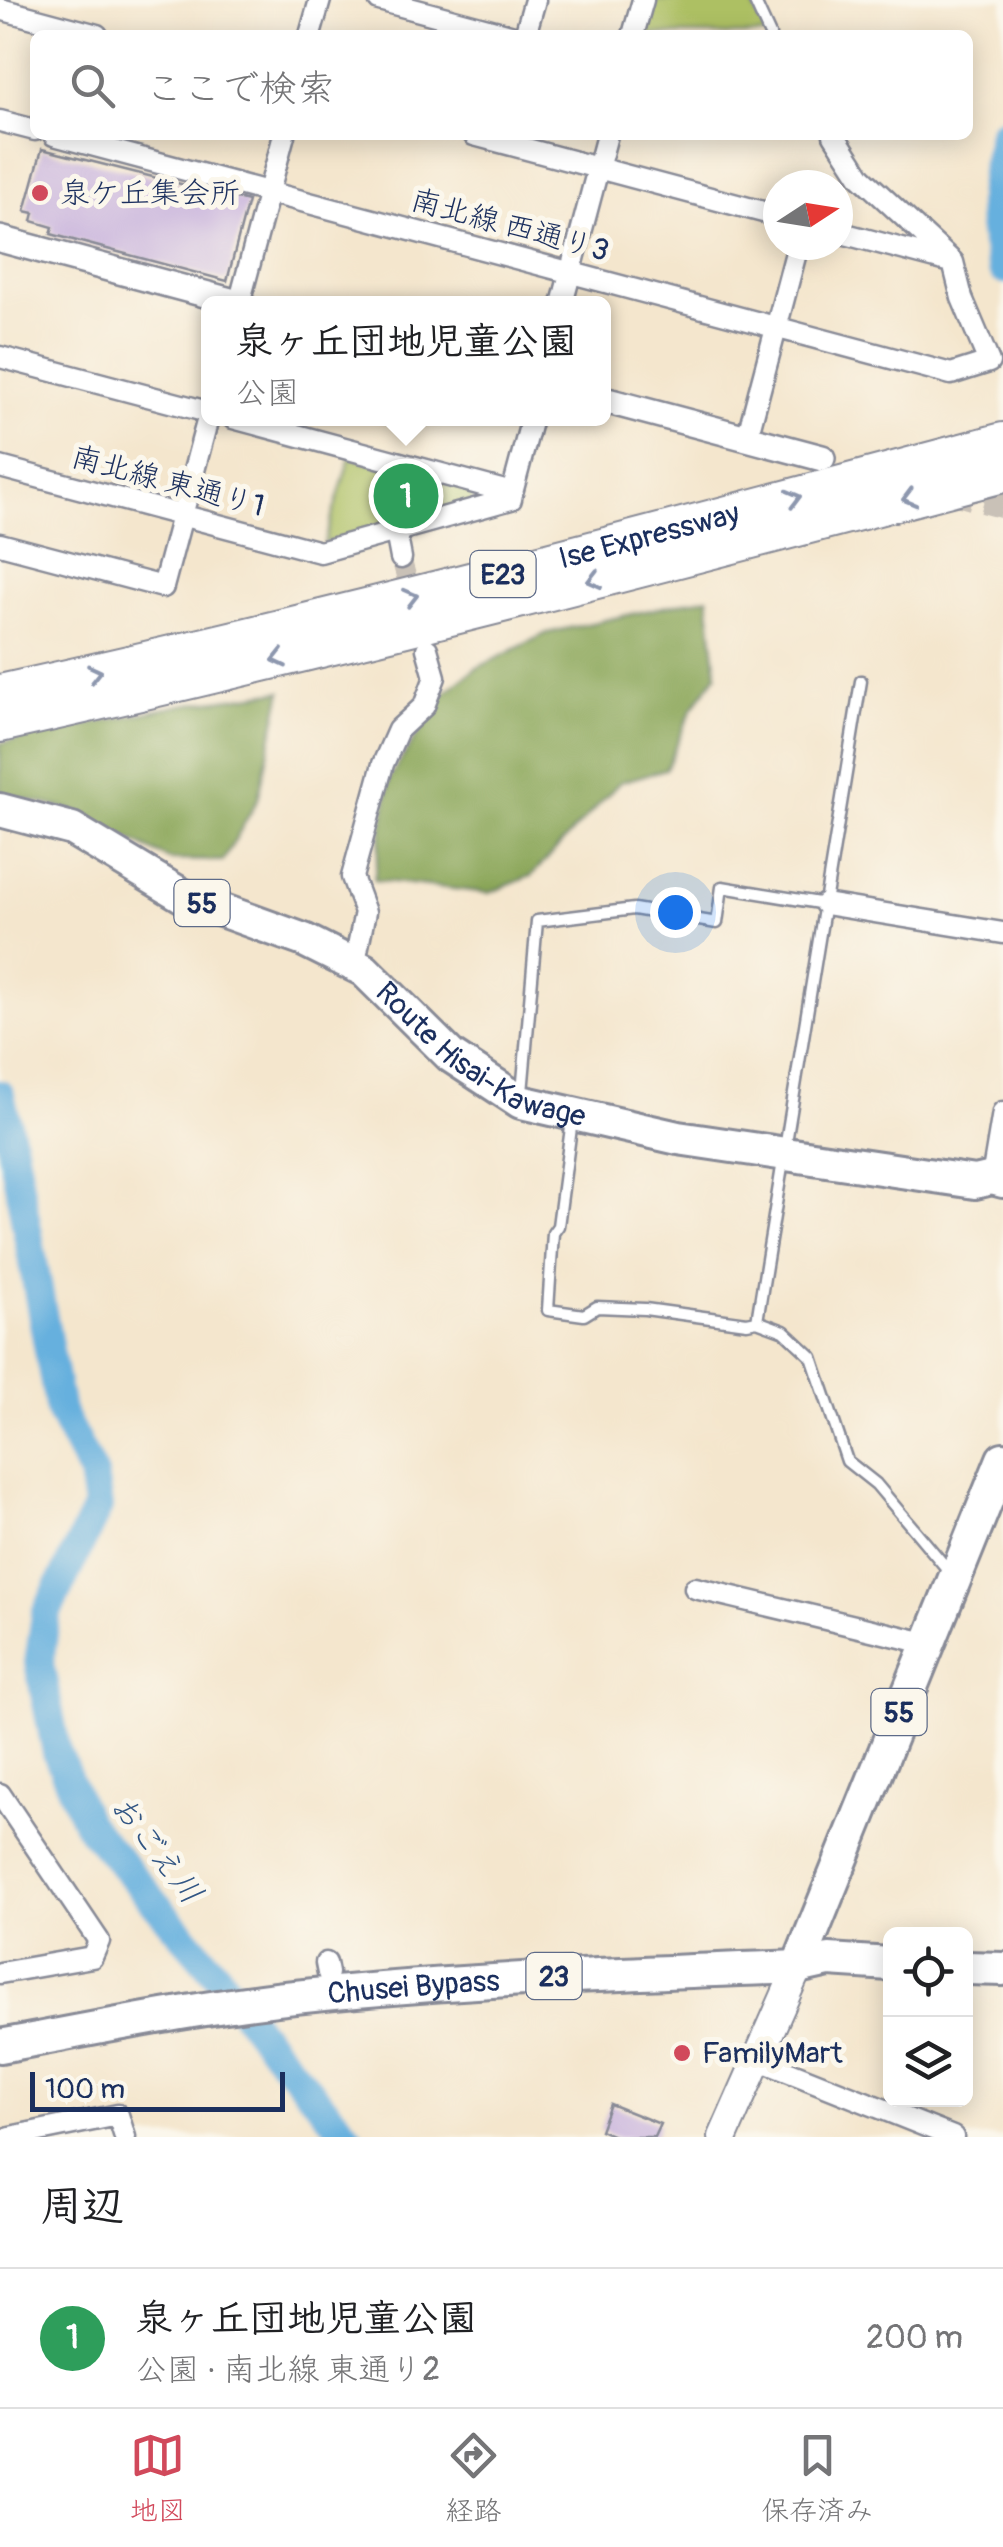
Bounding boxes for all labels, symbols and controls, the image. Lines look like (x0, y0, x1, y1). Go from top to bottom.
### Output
search box (30, 30, 973, 140)
icon: search (65, 58, 120, 113)
text: ここで検索 (145, 65, 335, 113)
north arrow (763, 170, 853, 260)
place label: 泉ケ丘集会所 (60, 175, 240, 212)
street label: 南北線 西通り3 (407, 181, 613, 270)
marker: 泉ケ丘集会所 (29, 182, 51, 204)
popup (201, 296, 611, 426)
text: 泉ヶ丘団地児童公園 (235, 318, 577, 366)
text: 公園 (235, 373, 299, 413)
street label: 南北線 東通り1 (67, 438, 268, 525)
pin: 1 (374, 458, 438, 534)
one-way arrow (901, 486, 918, 507)
one-way arrow (784, 489, 802, 510)
street label: Ise Expressway (555, 495, 744, 578)
road number: E23 (470, 551, 536, 597)
one-way arrow (586, 569, 603, 590)
one-way arrow (402, 587, 419, 608)
one-way arrow (271, 647, 288, 668)
one-way arrow (86, 664, 103, 685)
road number: 55 (174, 880, 230, 926)
your location (650, 887, 701, 938)
street label: Route Hisai-Kawage (368, 974, 589, 1135)
road number: 55 (872, 1689, 926, 1735)
water label: おごえ川 (101, 1787, 211, 1912)
map controls (883, 1927, 973, 2107)
button: locate (883, 1927, 973, 2017)
road number: 23 (526, 1953, 582, 1999)
street label: Chusei Bypass (326, 1962, 501, 2013)
button: layers (883, 2017, 973, 2107)
place label: FamilyMart (702, 2035, 843, 2072)
marker: FamilyMart (671, 2042, 693, 2064)
scale bar (30, 2067, 285, 2112)
text: 100 m (45, 2072, 125, 2107)
text: 周辺 (40, 2181, 124, 2233)
text: 泉ヶ丘団地児童公園 (135, 2295, 477, 2343)
text: 1 (66, 2318, 79, 2358)
text: 200 m (866, 2318, 963, 2358)
text: 公園 · 南北線 東通り2 (135, 2350, 440, 2390)
tab: 地図 (130, 2428, 186, 2529)
tab: 経路 (445, 2428, 501, 2529)
tab: 保存済み (761, 2428, 873, 2529)

